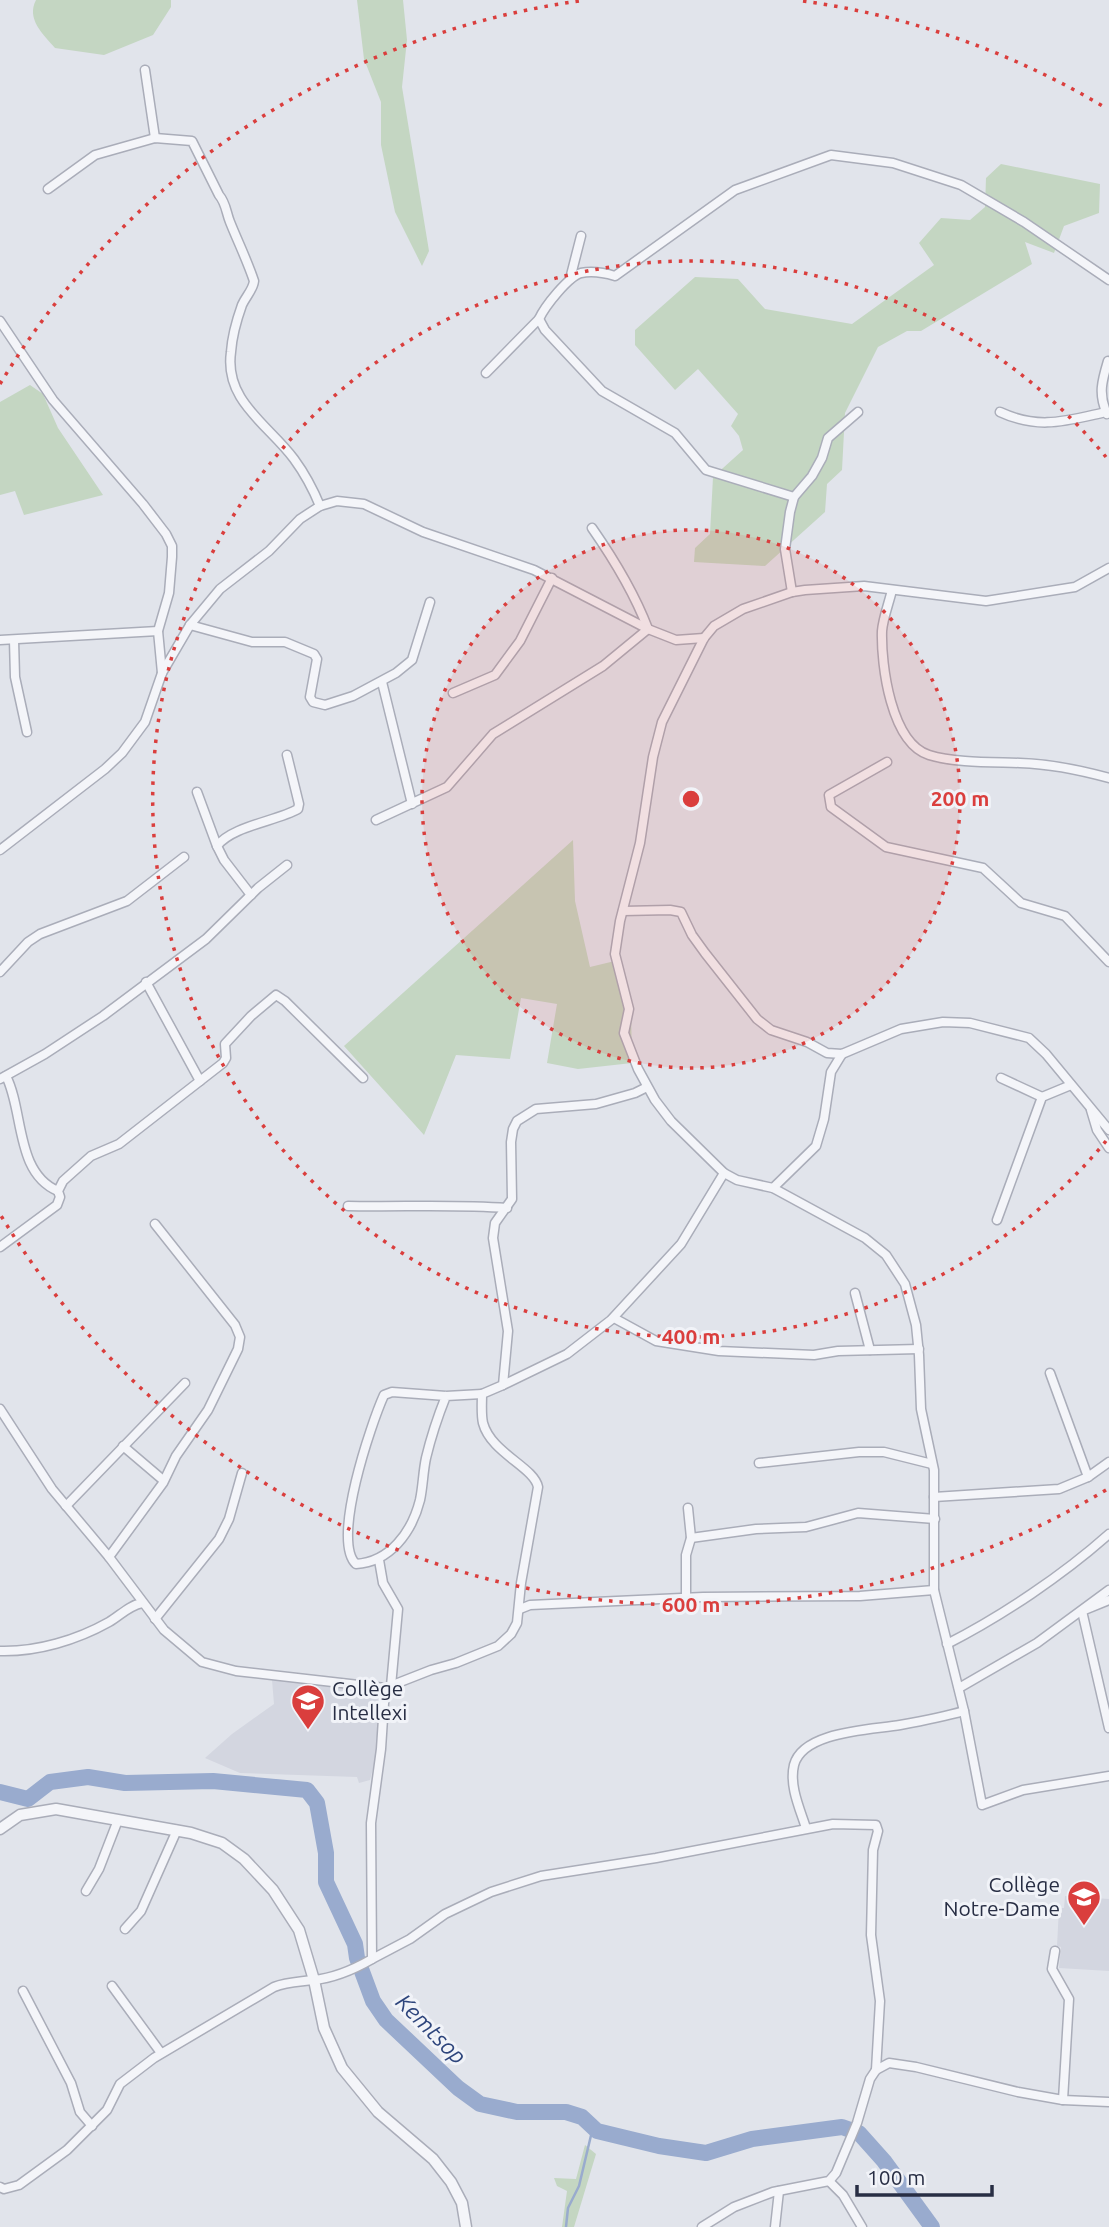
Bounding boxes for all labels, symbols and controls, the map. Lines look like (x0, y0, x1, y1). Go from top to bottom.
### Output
text: 200 m (931, 786, 989, 810)
centre of rings (679, 787, 703, 811)
text: 400 m (662, 1324, 720, 1348)
text: 600 m (662, 1592, 720, 1616)
place label: Collège Intellexi (332, 1676, 407, 1724)
school or university icon: Collège Intellexi (289, 1682, 327, 1731)
place label: Collège Notre-Dame (944, 1872, 1060, 1920)
school or university icon: Collège Notre-Dame (1065, 1878, 1103, 1927)
water label: Kemtsop (391, 1989, 471, 2069)
scale bar (857, 2154, 992, 2198)
text: 100 m (867, 2165, 925, 2189)

